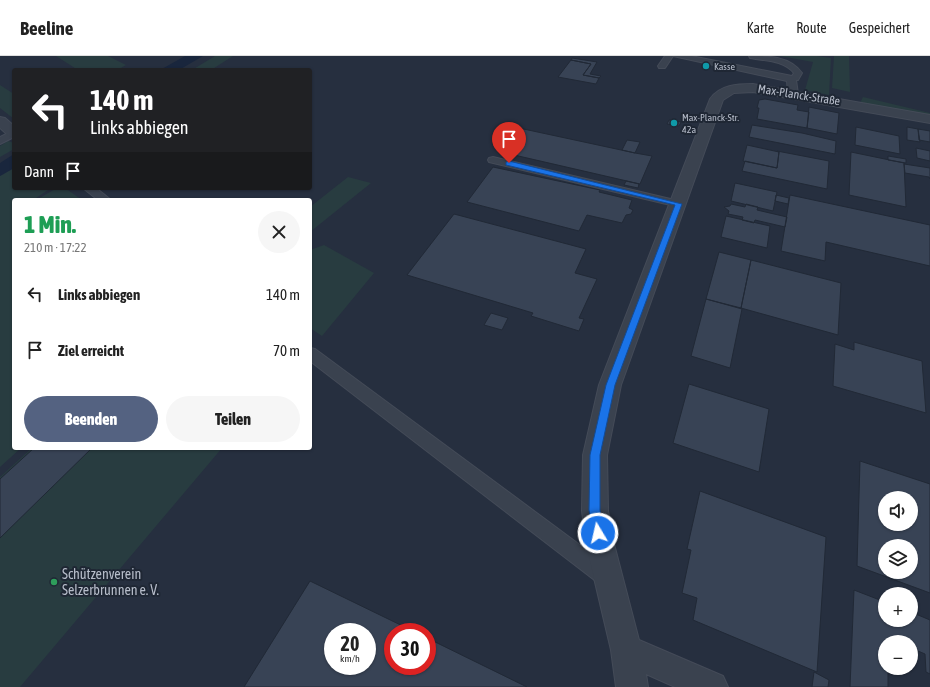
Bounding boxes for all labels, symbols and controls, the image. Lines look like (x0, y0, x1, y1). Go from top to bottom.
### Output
text: Beeline (20, 17, 73, 39)
text: Karte (747, 20, 774, 36)
text: Route (796, 20, 827, 36)
text: Gespeichert (849, 20, 910, 36)
marker: Kasse (701, 61, 711, 71)
place label: Kasse (714, 61, 735, 72)
street label: Max-Planck-Straße (757, 82, 841, 108)
icon: left (24, 84, 76, 136)
text: 140 m (90, 84, 153, 116)
place label: Max-Planck-Str. 42a (682, 112, 739, 135)
text: Links abbiegen (90, 117, 189, 138)
marker: Max-Planck-Str. 42a (669, 118, 679, 128)
pin (492, 122, 526, 163)
icon: arrive (498, 128, 520, 150)
icon: arrive (62, 160, 84, 182)
text: Dann (24, 163, 54, 180)
text: 1 Min. (24, 211, 76, 238)
button: close (258, 211, 300, 253)
text: 210 m · 17:22 (24, 240, 87, 255)
icon: left (24, 283, 46, 305)
text: Links abbiegen (58, 286, 140, 303)
text: 140 m (266, 286, 300, 303)
icon: arrive (24, 339, 46, 361)
text: Ziel erreicht (58, 342, 124, 359)
text: 70 m (273, 342, 300, 359)
button: Beenden (24, 396, 158, 442)
button: Teilen (166, 396, 300, 442)
map controls (878, 491, 918, 675)
button: sound (878, 491, 918, 531)
position arrow (577, 512, 619, 554)
button: layers (878, 539, 918, 579)
place label: Schützenverein Selzerbrunnen e. V. (62, 566, 159, 598)
marker: Schützenverein Selzerbrunnen e. V. (49, 577, 59, 587)
button: + (878, 587, 918, 627)
speed limit sign: 30 (384, 623, 436, 675)
text: 20 (341, 632, 359, 655)
button: − (878, 635, 918, 675)
text: km/h (340, 653, 360, 664)

